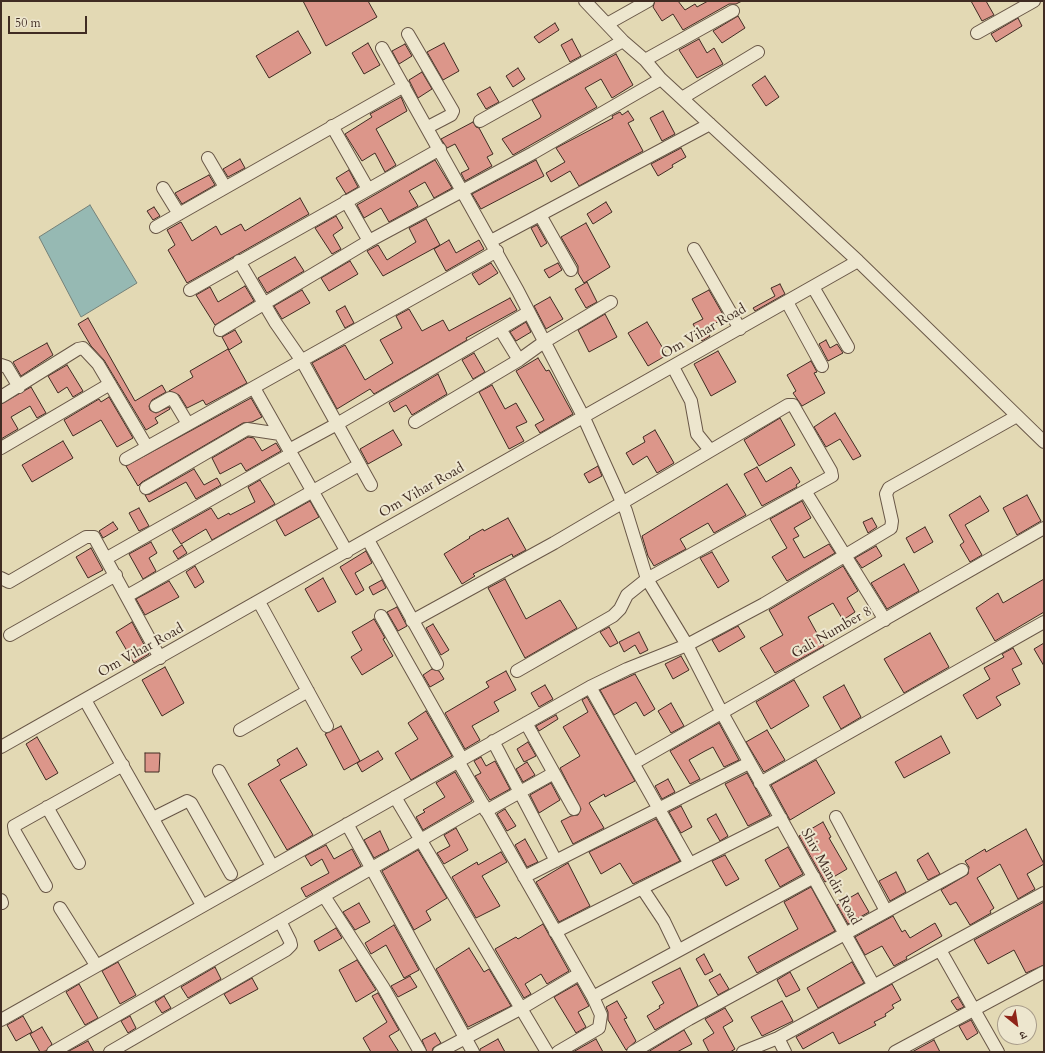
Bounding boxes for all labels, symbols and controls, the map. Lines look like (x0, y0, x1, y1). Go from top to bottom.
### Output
scale bar (10, 8, 89, 34)
text: 50 m (15, 15, 41, 31)
street label: Om Vihar Road (659, 301, 749, 363)
street label: Om Vihar Road (377, 460, 467, 522)
street label: Gali Number 8 (789, 603, 875, 663)
street label: Om Vihar Road (95, 621, 187, 681)
street label: Shiv Mandir Road (797, 826, 863, 928)
north arrow (997, 1005, 1037, 1045)
text: उ (1017, 1027, 1029, 1043)

